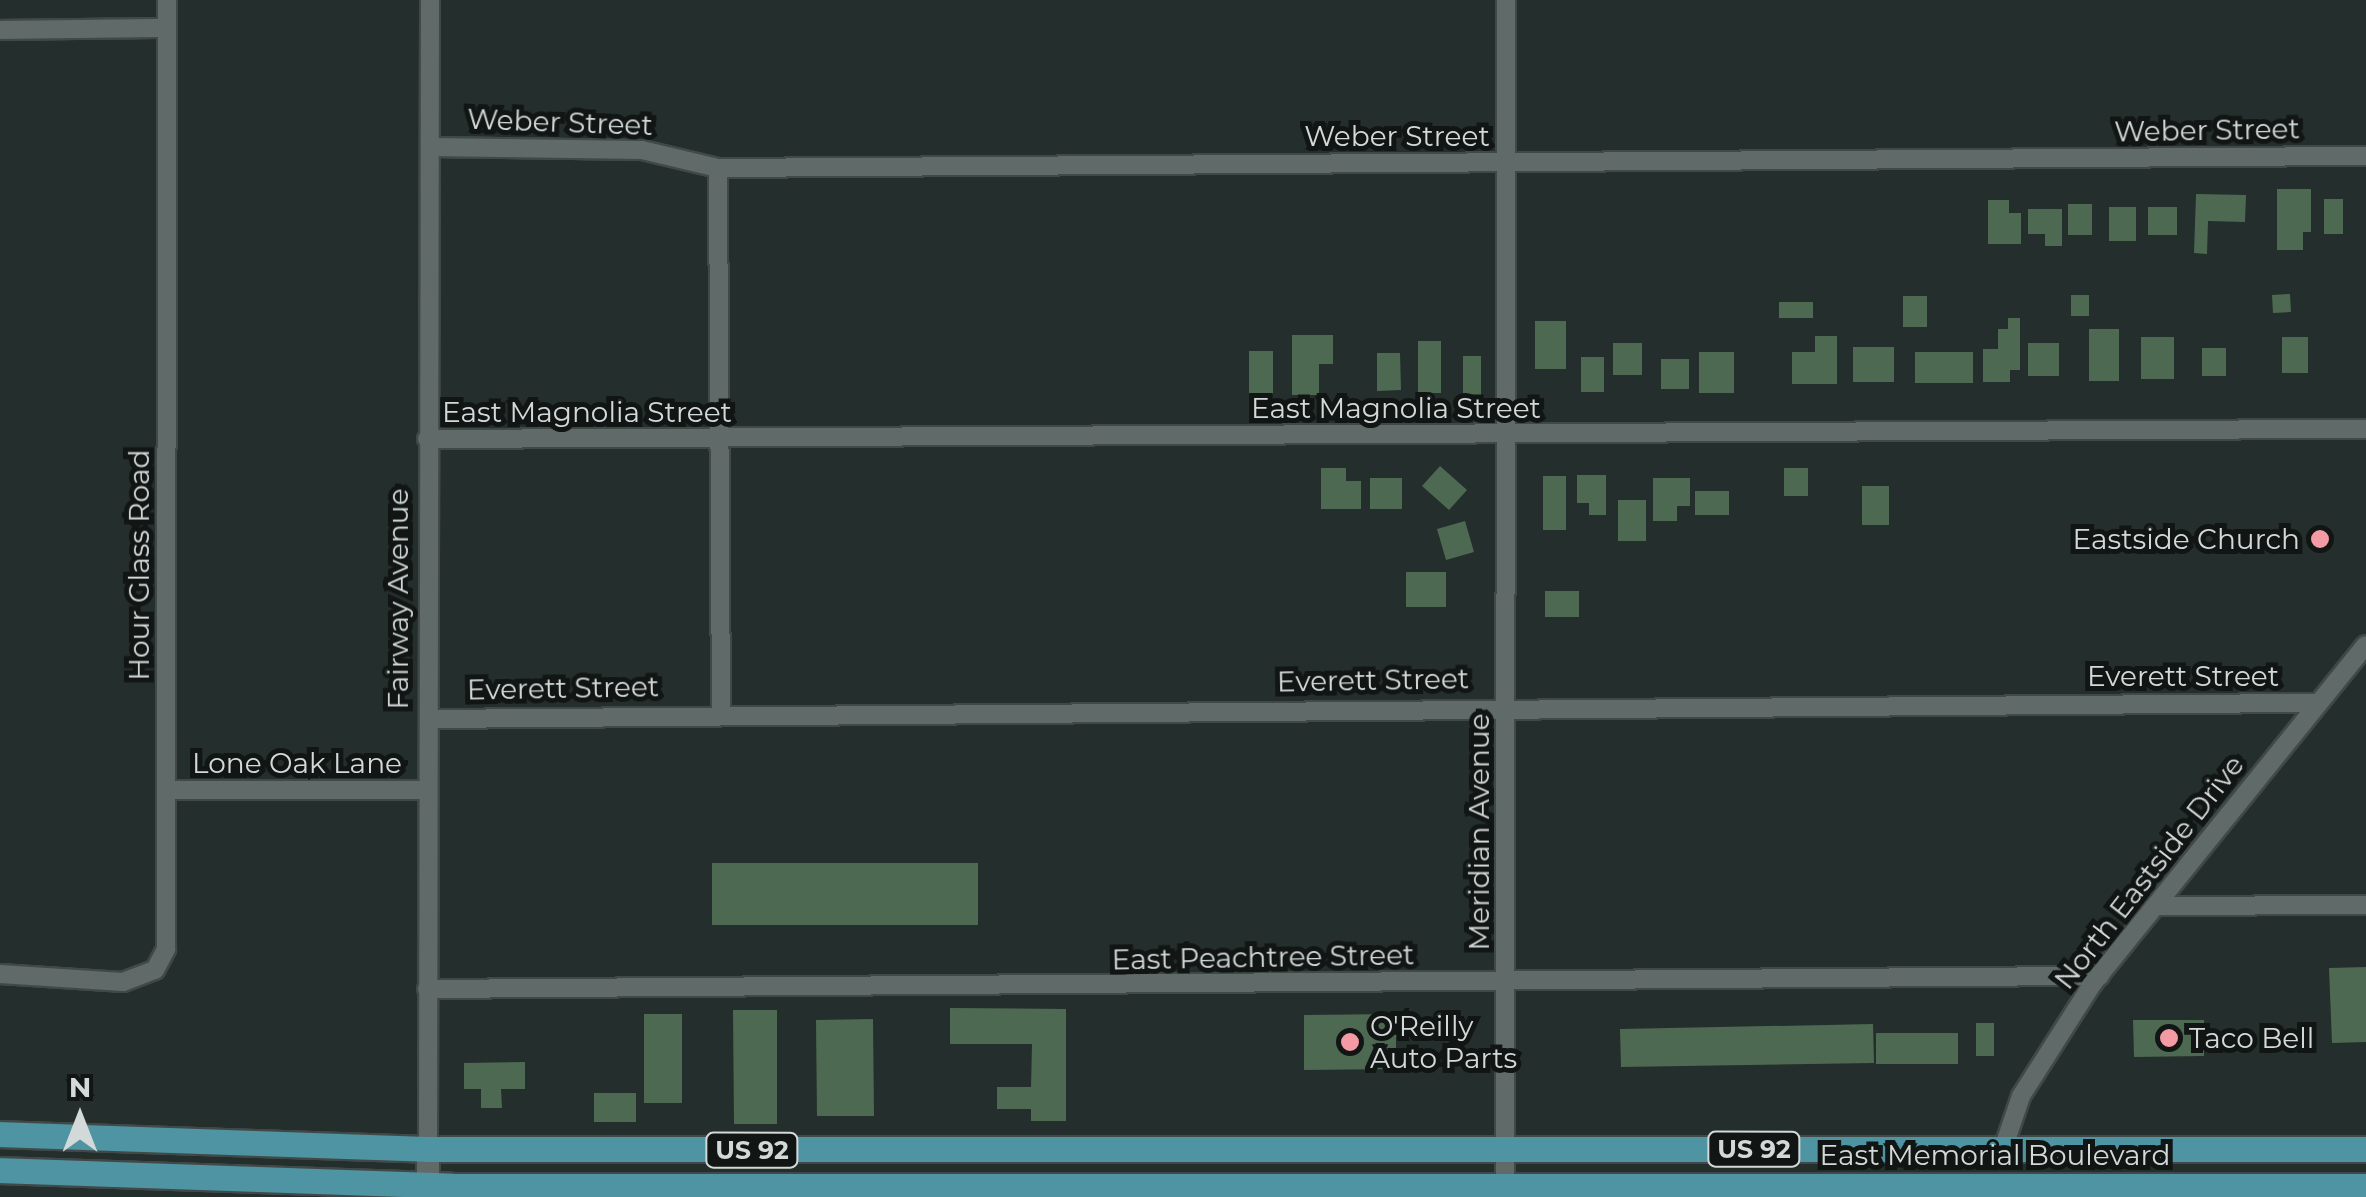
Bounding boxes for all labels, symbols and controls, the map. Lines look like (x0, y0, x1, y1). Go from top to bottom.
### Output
street label: Weber Street (467, 102, 653, 142)
street label: Weber Street (2114, 112, 2300, 148)
street label: Weber Street (1304, 119, 1490, 153)
street label: East Magnolia Street (1251, 391, 1541, 425)
street label: East Magnolia Street (442, 395, 732, 429)
street label: Hour Glass Road (122, 449, 156, 681)
street label: Fairway Avenue (381, 488, 415, 710)
place label: Eastside Church (2073, 522, 2300, 556)
marker: Eastside Church (2309, 528, 2331, 550)
street label: Everett Street (2087, 659, 2279, 693)
street label: Everett Street (1277, 662, 1469, 698)
street label: Everett Street (467, 670, 659, 706)
street label: Meridian Avenue (1462, 713, 1496, 951)
street label: Lone Oak Lane (192, 746, 402, 780)
street label: North Eastside Drive (2047, 748, 2251, 996)
street label: East Peachtree Street (1111, 938, 1415, 976)
place label: O'Reilly Auto Parts (1370, 1009, 1517, 1075)
place label: Taco Bell (2189, 1021, 2314, 1055)
marker: Taco Bell (2158, 1027, 2180, 1049)
marker: O'Reilly Auto Parts (1339, 1031, 1361, 1053)
north arrow (30, 1067, 130, 1167)
text: N (69, 1070, 91, 1104)
road number: US 92 (1706, 1129, 1802, 1169)
road number: US 92 (704, 1130, 800, 1170)
street label: East Memorial Boulevard (1820, 1138, 2170, 1172)

